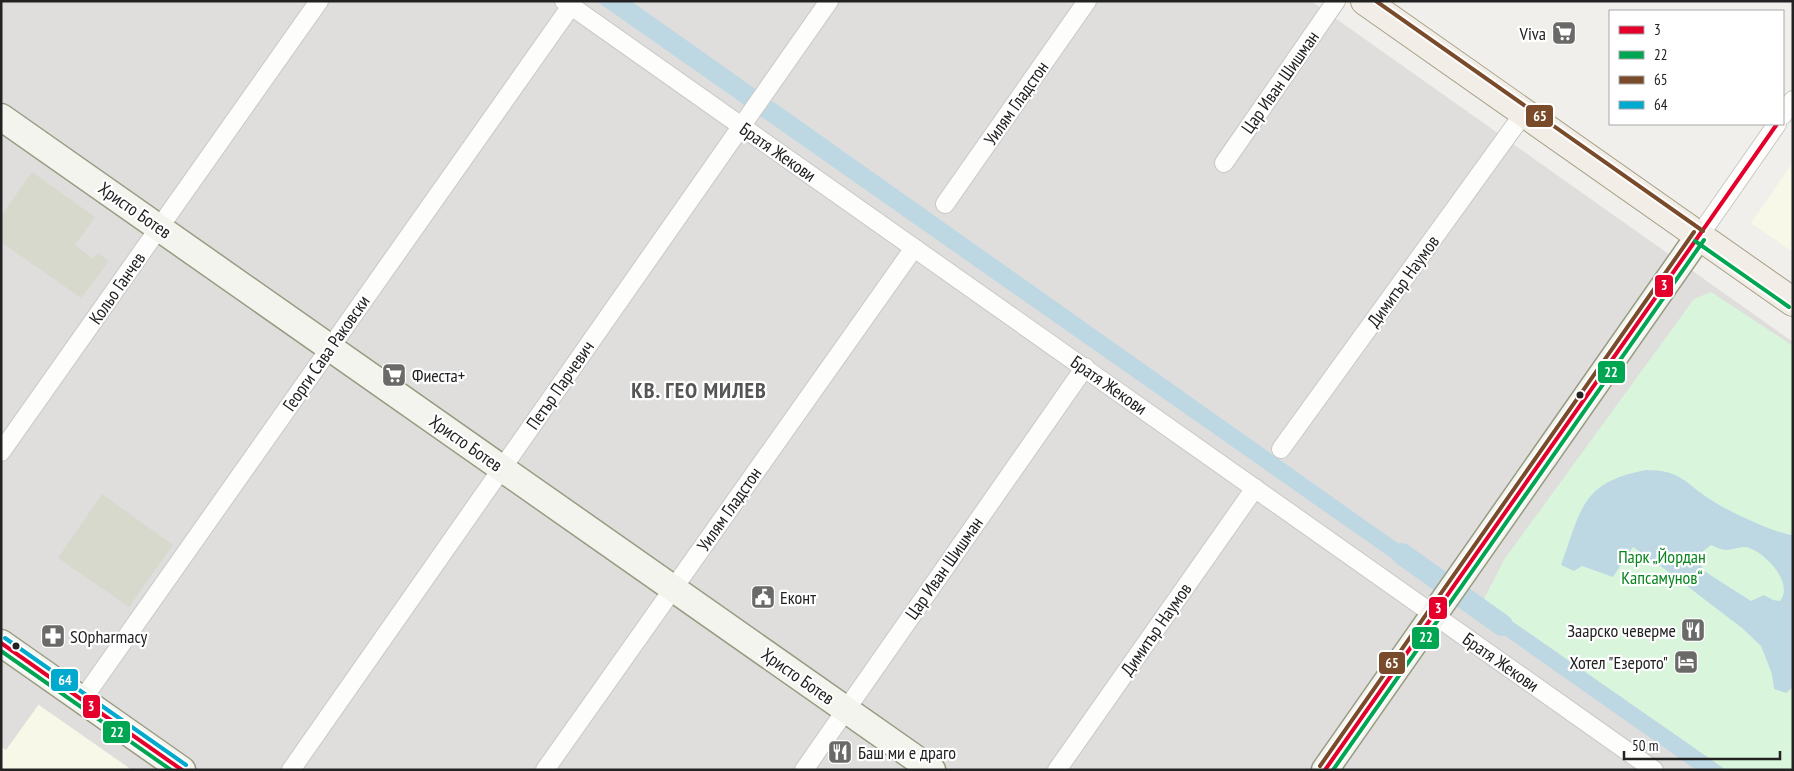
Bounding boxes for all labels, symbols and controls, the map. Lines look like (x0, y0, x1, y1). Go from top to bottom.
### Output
legend (1609, 10, 1784, 125)
supermarket icon: Viva (1551, 20, 1577, 46)
text: 3 (1654, 20, 1661, 39)
place label: Viva (1519, 22, 1546, 45)
street label: Цар Иван Шишман (1236, 26, 1324, 138)
text: 22 (1654, 45, 1668, 64)
street label: Уилям Гладстон (979, 56, 1053, 150)
text: 65 (1654, 70, 1668, 89)
text: 64 (1654, 95, 1668, 114)
line badge: 65 (1525, 104, 1554, 128)
text: 65 (1533, 107, 1547, 125)
street label: Братя Жекови (735, 117, 821, 187)
street label: Христо Ботев (94, 177, 176, 243)
street label: Димитър Наумов (1362, 231, 1444, 331)
street label: Кольо Ганчев (84, 247, 150, 329)
line badge: 3 (1654, 274, 1674, 298)
text: 3 (1661, 276, 1667, 294)
street label: Георги Сава Раковски (277, 291, 375, 415)
street label: Петър Парчевич (521, 336, 599, 434)
street label: Братя Жекови (1066, 350, 1152, 420)
line badge: 22 (1597, 360, 1626, 384)
supermarket icon: Фиеста+ (381, 362, 407, 388)
text: 22 (1604, 363, 1618, 381)
place label: Фиеста+ (412, 364, 465, 387)
district label: КВ. ГЕО МИЛЕВ (631, 376, 767, 404)
unlabelled marker (1575, 390, 1585, 400)
street label: Христо Ботев (425, 410, 507, 476)
street label: Уилям Гладстон (692, 462, 766, 556)
street label: Цар Иван Шишман (900, 512, 988, 624)
park label: Парк „Йордан Капсамунов“ (1618, 545, 1706, 589)
street label: Димитър Наумов (1116, 578, 1196, 680)
public building icon: Еконт (750, 584, 776, 610)
place label: Еконт (780, 586, 816, 609)
line badge: 3 (1428, 596, 1448, 620)
text: 3 (1435, 599, 1441, 617)
restaurant icon: Заарско чеверме (1680, 617, 1706, 643)
place label: Заарско чеверме (1567, 619, 1676, 642)
pharmacy icon: SOpharmacy (40, 623, 66, 649)
place label: SOpharmacy (70, 625, 148, 648)
line badge: 22 (1411, 626, 1440, 650)
street label: Братя Жекови (1458, 627, 1544, 697)
text: 22 (1419, 628, 1433, 646)
unlabelled marker (11, 641, 21, 651)
street label: Христо Ботев (757, 643, 839, 709)
hotel icon: Хотел "Езерото" (1673, 649, 1699, 675)
line badge: 65 (1378, 651, 1406, 675)
place label: Хотел "Езерото" (1570, 651, 1668, 674)
text: 65 (1385, 654, 1399, 672)
line badge: 64 (50, 668, 79, 692)
text: 64 (58, 671, 72, 689)
line badge: 3 (82, 694, 101, 719)
text: 3 (88, 697, 94, 715)
line badge: 22 (102, 720, 131, 744)
text: 22 (110, 723, 124, 741)
scale bar (1624, 728, 1780, 760)
text: 50 m (1632, 736, 1658, 755)
restaurant icon: Баш ми е драго (827, 739, 853, 765)
place label: Баш ми е драго (858, 741, 956, 764)

